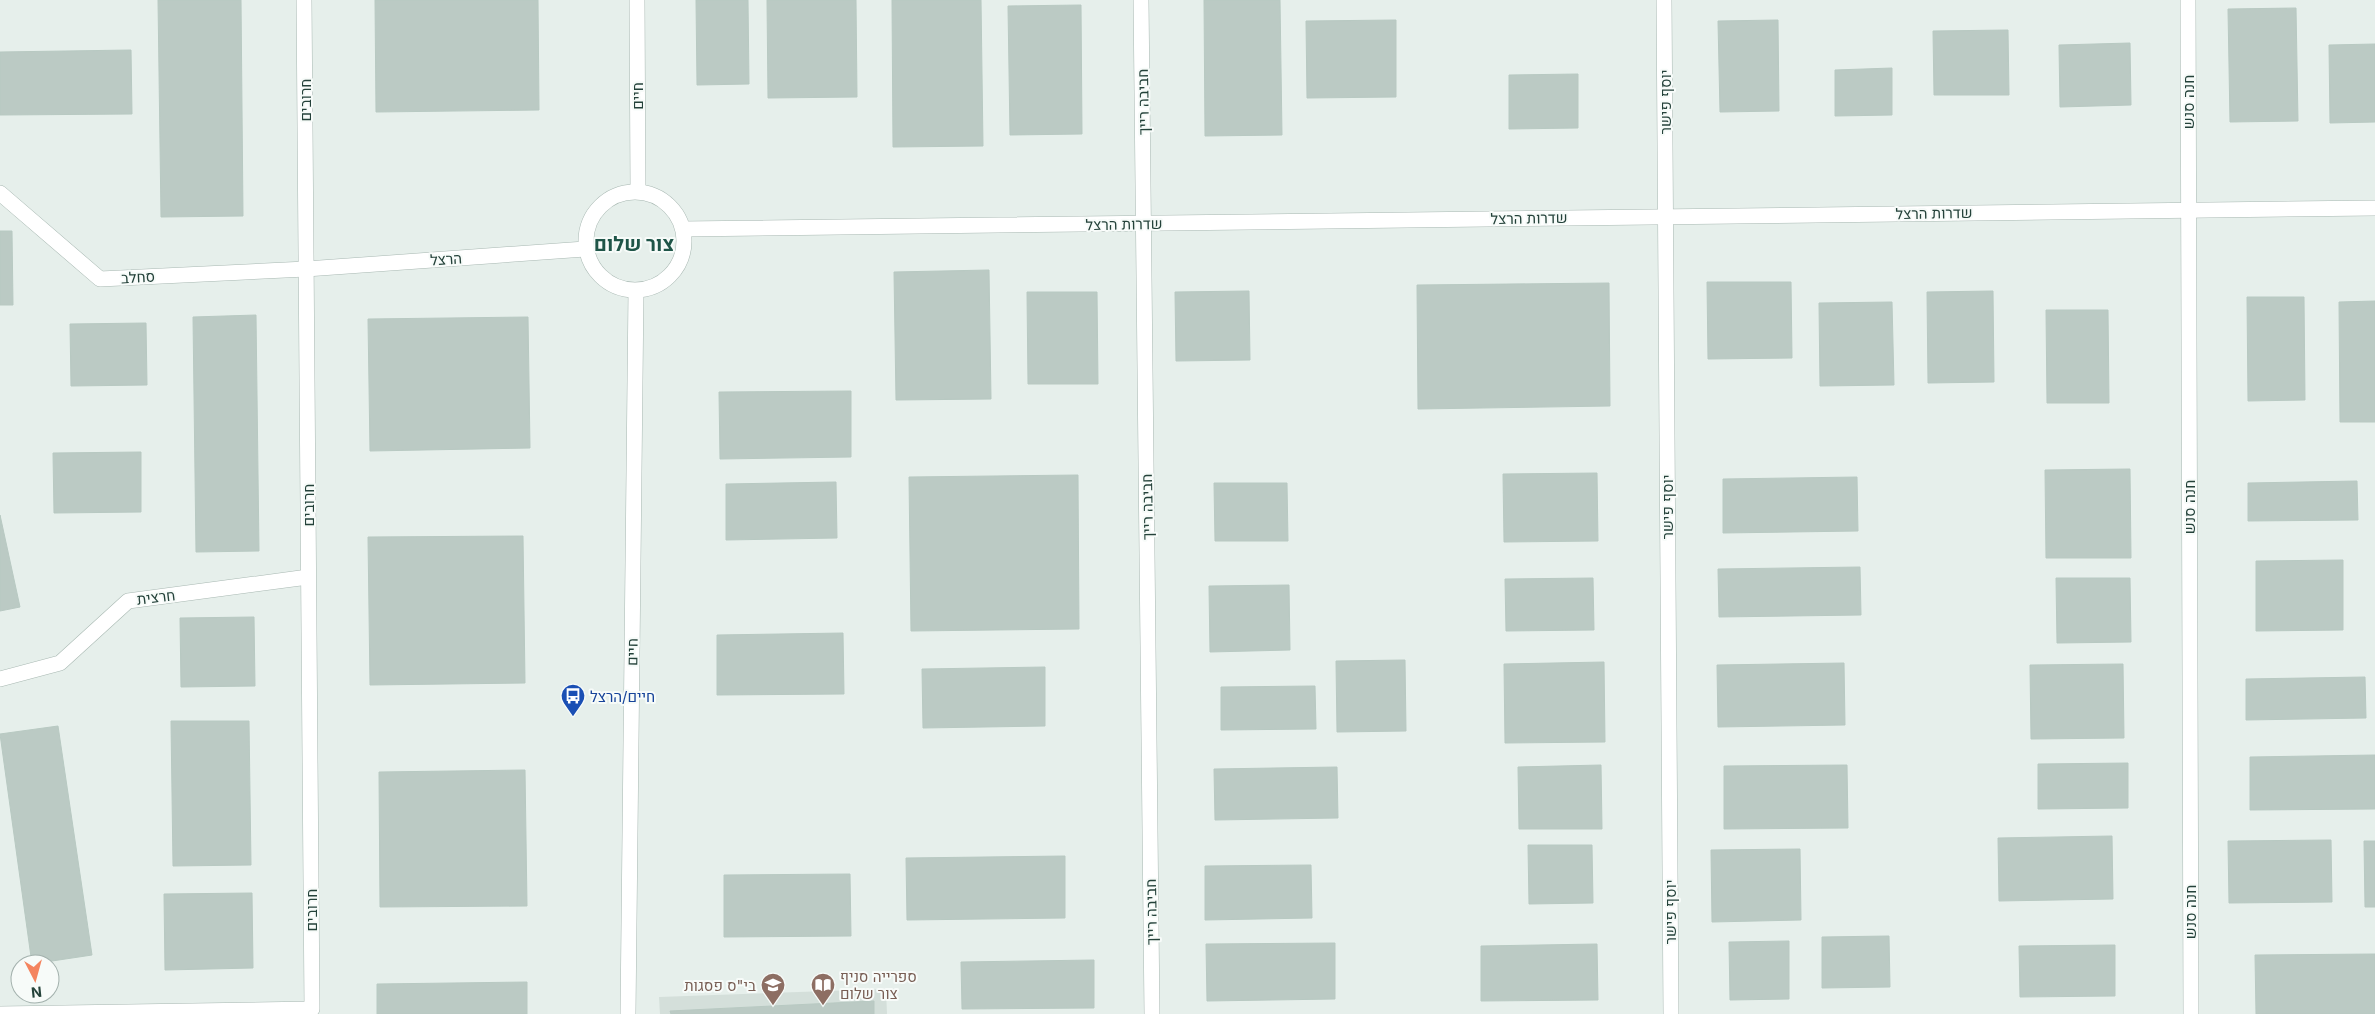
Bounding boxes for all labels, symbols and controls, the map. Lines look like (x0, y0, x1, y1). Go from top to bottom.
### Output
street label: חביבה רייך (1133, 69, 1153, 135)
street label: יוסף פישר (1656, 70, 1675, 134)
street label: חנה סנש (2179, 75, 2198, 129)
street label: חרובים (296, 79, 315, 121)
street label: חיים (628, 82, 647, 110)
street label: שדרות הרצל (1895, 203, 1973, 223)
street label: שדרות הרצל (1490, 208, 1568, 228)
street label: שדרות הרצל (1085, 214, 1163, 234)
district label: צור שלום (594, 232, 674, 256)
street label: הרצל (429, 248, 463, 270)
street label: סחלב (120, 267, 156, 287)
street label: חביבה רייך (1137, 474, 1157, 540)
street label: יוסף פישר (1658, 475, 1677, 539)
street label: חנה סנש (2180, 480, 2199, 534)
street label: חרובים (299, 484, 318, 526)
street label: חרצית (136, 585, 176, 609)
street label: חיים (622, 638, 642, 666)
bus stop icon: חיים/הרצל (560, 683, 586, 717)
place label: חיים/הרצל (590, 687, 655, 706)
street label: חביבה רייך (1141, 879, 1161, 945)
street label: יוסף פישר (1661, 880, 1680, 944)
street label: חנה סנש (2181, 885, 2200, 939)
street label: חרובים (302, 889, 321, 931)
north arrow (10, 954, 60, 1004)
place label: ספרייה סניף צור שלום (840, 967, 917, 1003)
school or university icon: בי"ס פסגות (760, 972, 786, 1006)
library icon: ספרייה סניף צור שלום (810, 972, 836, 1006)
place label: בי"ס פסגות (684, 976, 756, 995)
text: N (30, 983, 43, 1001)

